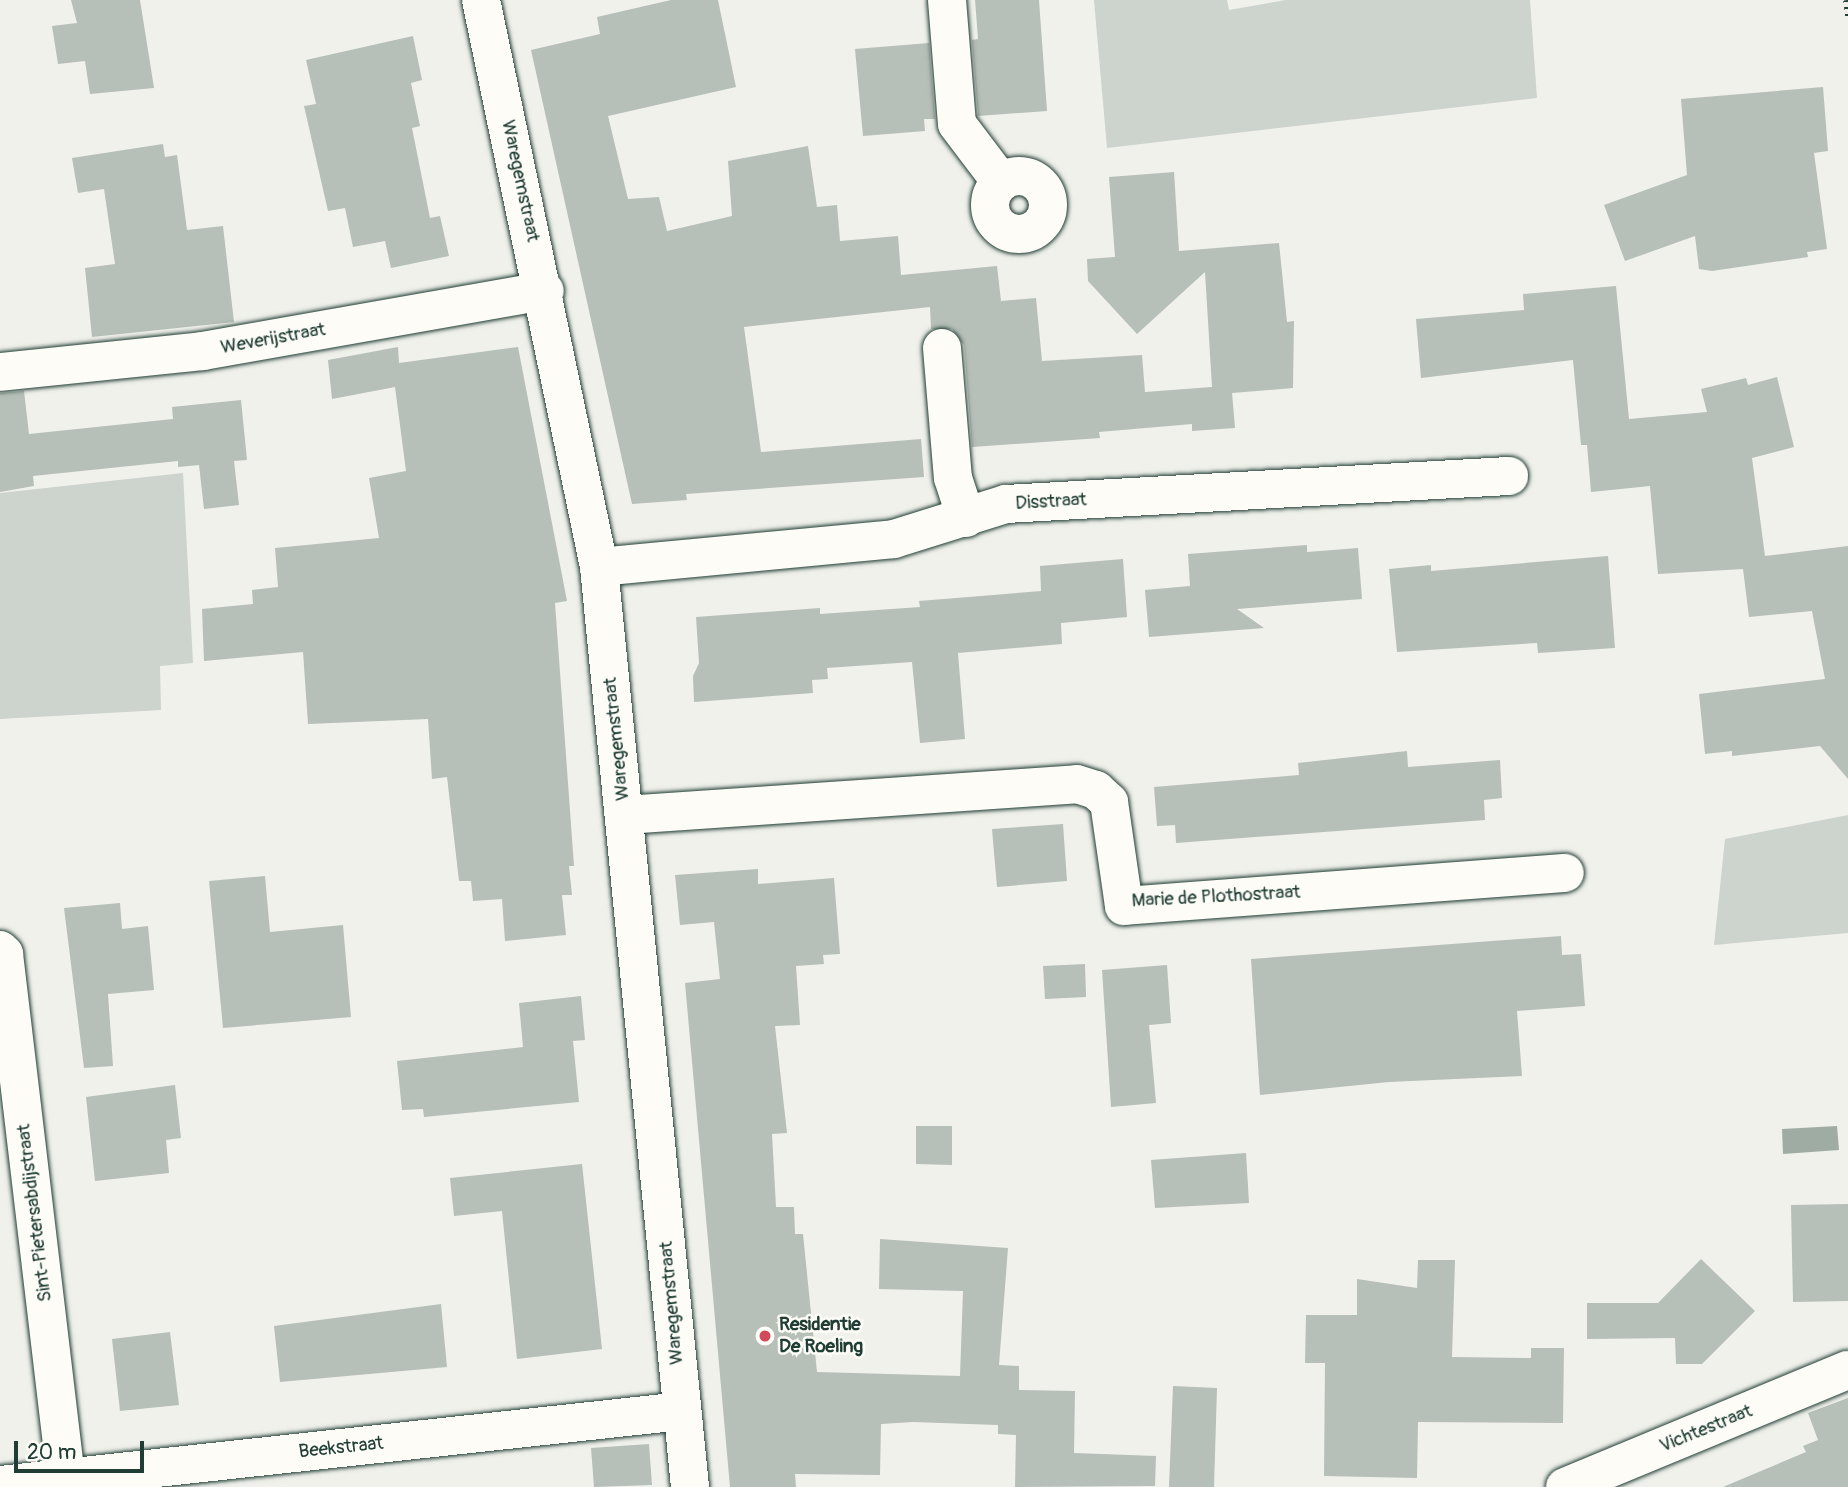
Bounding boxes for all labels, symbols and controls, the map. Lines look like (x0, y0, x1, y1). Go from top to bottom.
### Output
street label: Waregemstraat (496, 118, 544, 244)
street label: Weverijstraat (219, 319, 327, 359)
street label: Disstraat (1015, 489, 1087, 515)
street label: Waregemstraat (599, 676, 635, 802)
street label: Marie de Plothostraat (1131, 881, 1301, 913)
street label: Sint-Pietersabdijstraat (13, 1123, 57, 1303)
street label: Waregemstraat (655, 1240, 689, 1366)
place label: Residentie De Roeling (779, 1314, 863, 1358)
marker: Residentie De Roeling (757, 1328, 773, 1344)
street label: Vichtestraat (1656, 1400, 1756, 1458)
scale bar (18, 1428, 147, 1472)
street label: Beekstraat (297, 1432, 385, 1464)
text: 20 m (27, 1439, 76, 1466)

